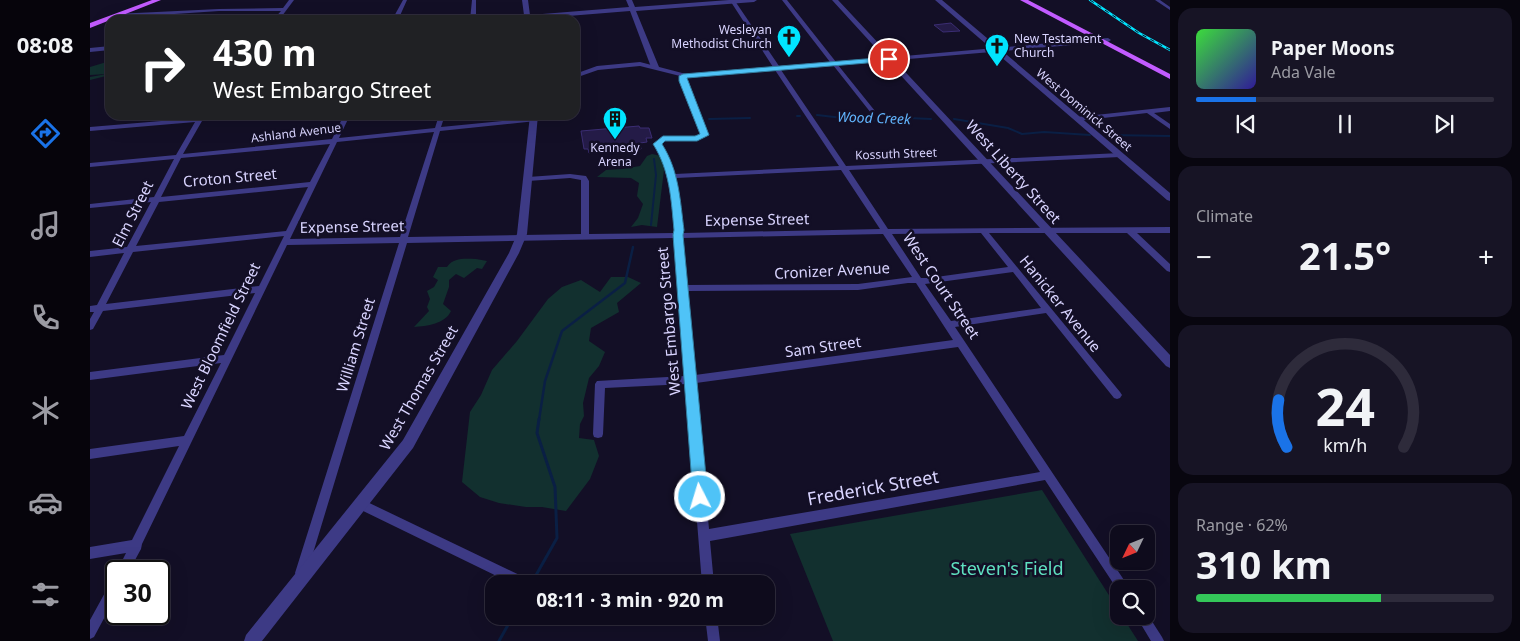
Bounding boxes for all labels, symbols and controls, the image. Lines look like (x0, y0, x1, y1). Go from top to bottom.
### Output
place label: Wesleyan Methodist Church (671, 21, 772, 52)
church icon: Wesleyan Methodist Church (776, 24, 802, 58)
text: 08:08 (17, 29, 73, 59)
text: 430 m (213, 29, 316, 76)
place label: New Testament Church (1014, 30, 1102, 61)
church icon: New Testament Church (984, 33, 1010, 67)
icon: right (130, 35, 195, 100)
text: Paper Moons (1271, 35, 1395, 61)
pin (868, 38, 910, 80)
icon: arrive (875, 45, 903, 73)
text: Ada Vale (1271, 61, 1336, 83)
street label: West Dominick Street (1033, 64, 1136, 155)
text: West Embargo Street (213, 74, 431, 104)
building icon: Kennedy Arena (602, 106, 628, 140)
water label: Wood Creek (837, 107, 912, 128)
icon: previous (1232, 110, 1260, 138)
icon: pause (1331, 110, 1359, 138)
icon: next (1430, 110, 1458, 138)
street label: West Liberty Street (962, 115, 1066, 228)
icon: directions (28, 116, 63, 151)
street label: Ashland Avenue (250, 119, 342, 146)
place label: Kennedy Arena (590, 139, 641, 170)
street label: Kossuth Street (855, 144, 938, 163)
street label: Croton Street (182, 163, 278, 191)
street label: Elm Street (107, 176, 158, 250)
text: Climate (1196, 205, 1253, 227)
icon: music (28, 208, 63, 243)
street label: Expense Street (704, 208, 810, 230)
street label: Expense Street (299, 215, 405, 237)
street label: West Court Street (899, 229, 985, 343)
text: 21.5° (1299, 229, 1391, 281)
text: − (1196, 237, 1212, 275)
text: + (1478, 237, 1494, 275)
street label: West Embargo Street (652, 246, 684, 396)
street label: Hanicker Avenue (1016, 251, 1106, 356)
street label: Cronizer Avenue (774, 257, 890, 283)
street label: West Bloomfield Street (176, 258, 265, 412)
street label: William Street (331, 295, 379, 394)
icon: phone (28, 300, 63, 335)
street label: West Thomas Street (374, 321, 462, 453)
street label: Sam Street (784, 331, 863, 361)
text: 24 (1315, 370, 1375, 441)
icon: climate (28, 393, 63, 428)
text: km/h (1323, 433, 1367, 457)
street label: Frederick Street (805, 464, 941, 510)
position arrow (673, 470, 725, 522)
icon: car (28, 485, 63, 520)
text: Range · 62% (1196, 514, 1288, 536)
north arrow (1110, 525, 1155, 570)
map controls (1110, 525, 1155, 625)
text: 310 km (1196, 538, 1332, 590)
park label: Steven's Field (950, 556, 1064, 580)
speed limit sign: 30 (105, 560, 170, 625)
icon: filters (28, 577, 63, 612)
button: search (1110, 580, 1155, 625)
text: 08:11 · 3 min · 920 m (536, 587, 724, 613)

